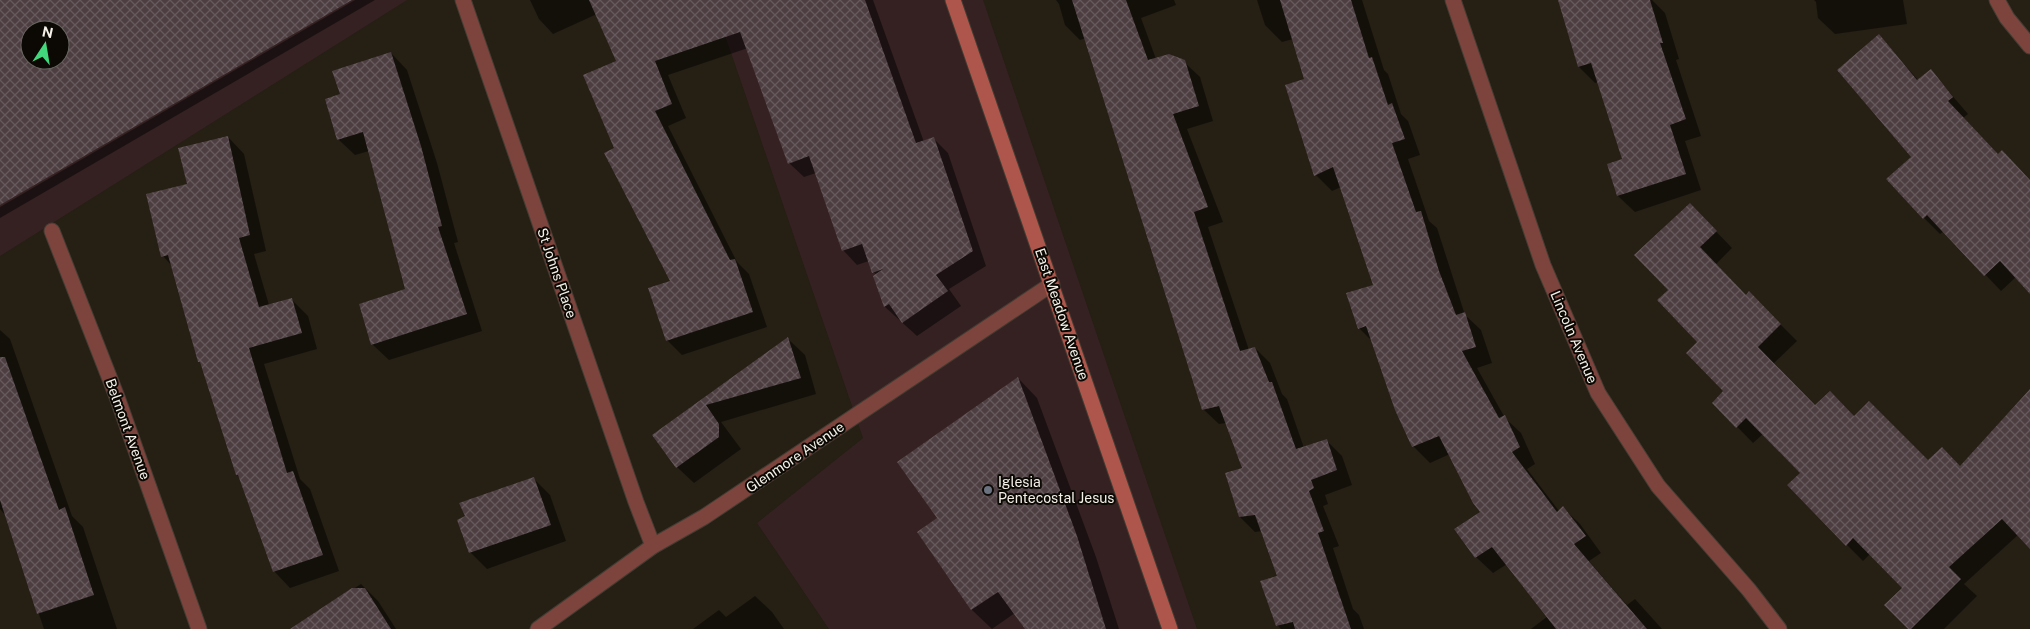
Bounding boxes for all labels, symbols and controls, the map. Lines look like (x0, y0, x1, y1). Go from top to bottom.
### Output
north arrow (20, 20, 70, 70)
text: N (41, 23, 55, 41)
street label: St Johns Place (534, 226, 580, 320)
street label: East Meadow Avenue (1032, 246, 1092, 382)
street label: Lincoln Avenue (1547, 288, 1601, 386)
street label: Belmont Avenue (102, 376, 154, 482)
street label: Glenmore Avenue (743, 418, 847, 496)
place label: Iglesia Pentecostal Jesus (998, 474, 1114, 506)
marker: Iglesia Pentecostal Jesus (982, 484, 994, 496)

